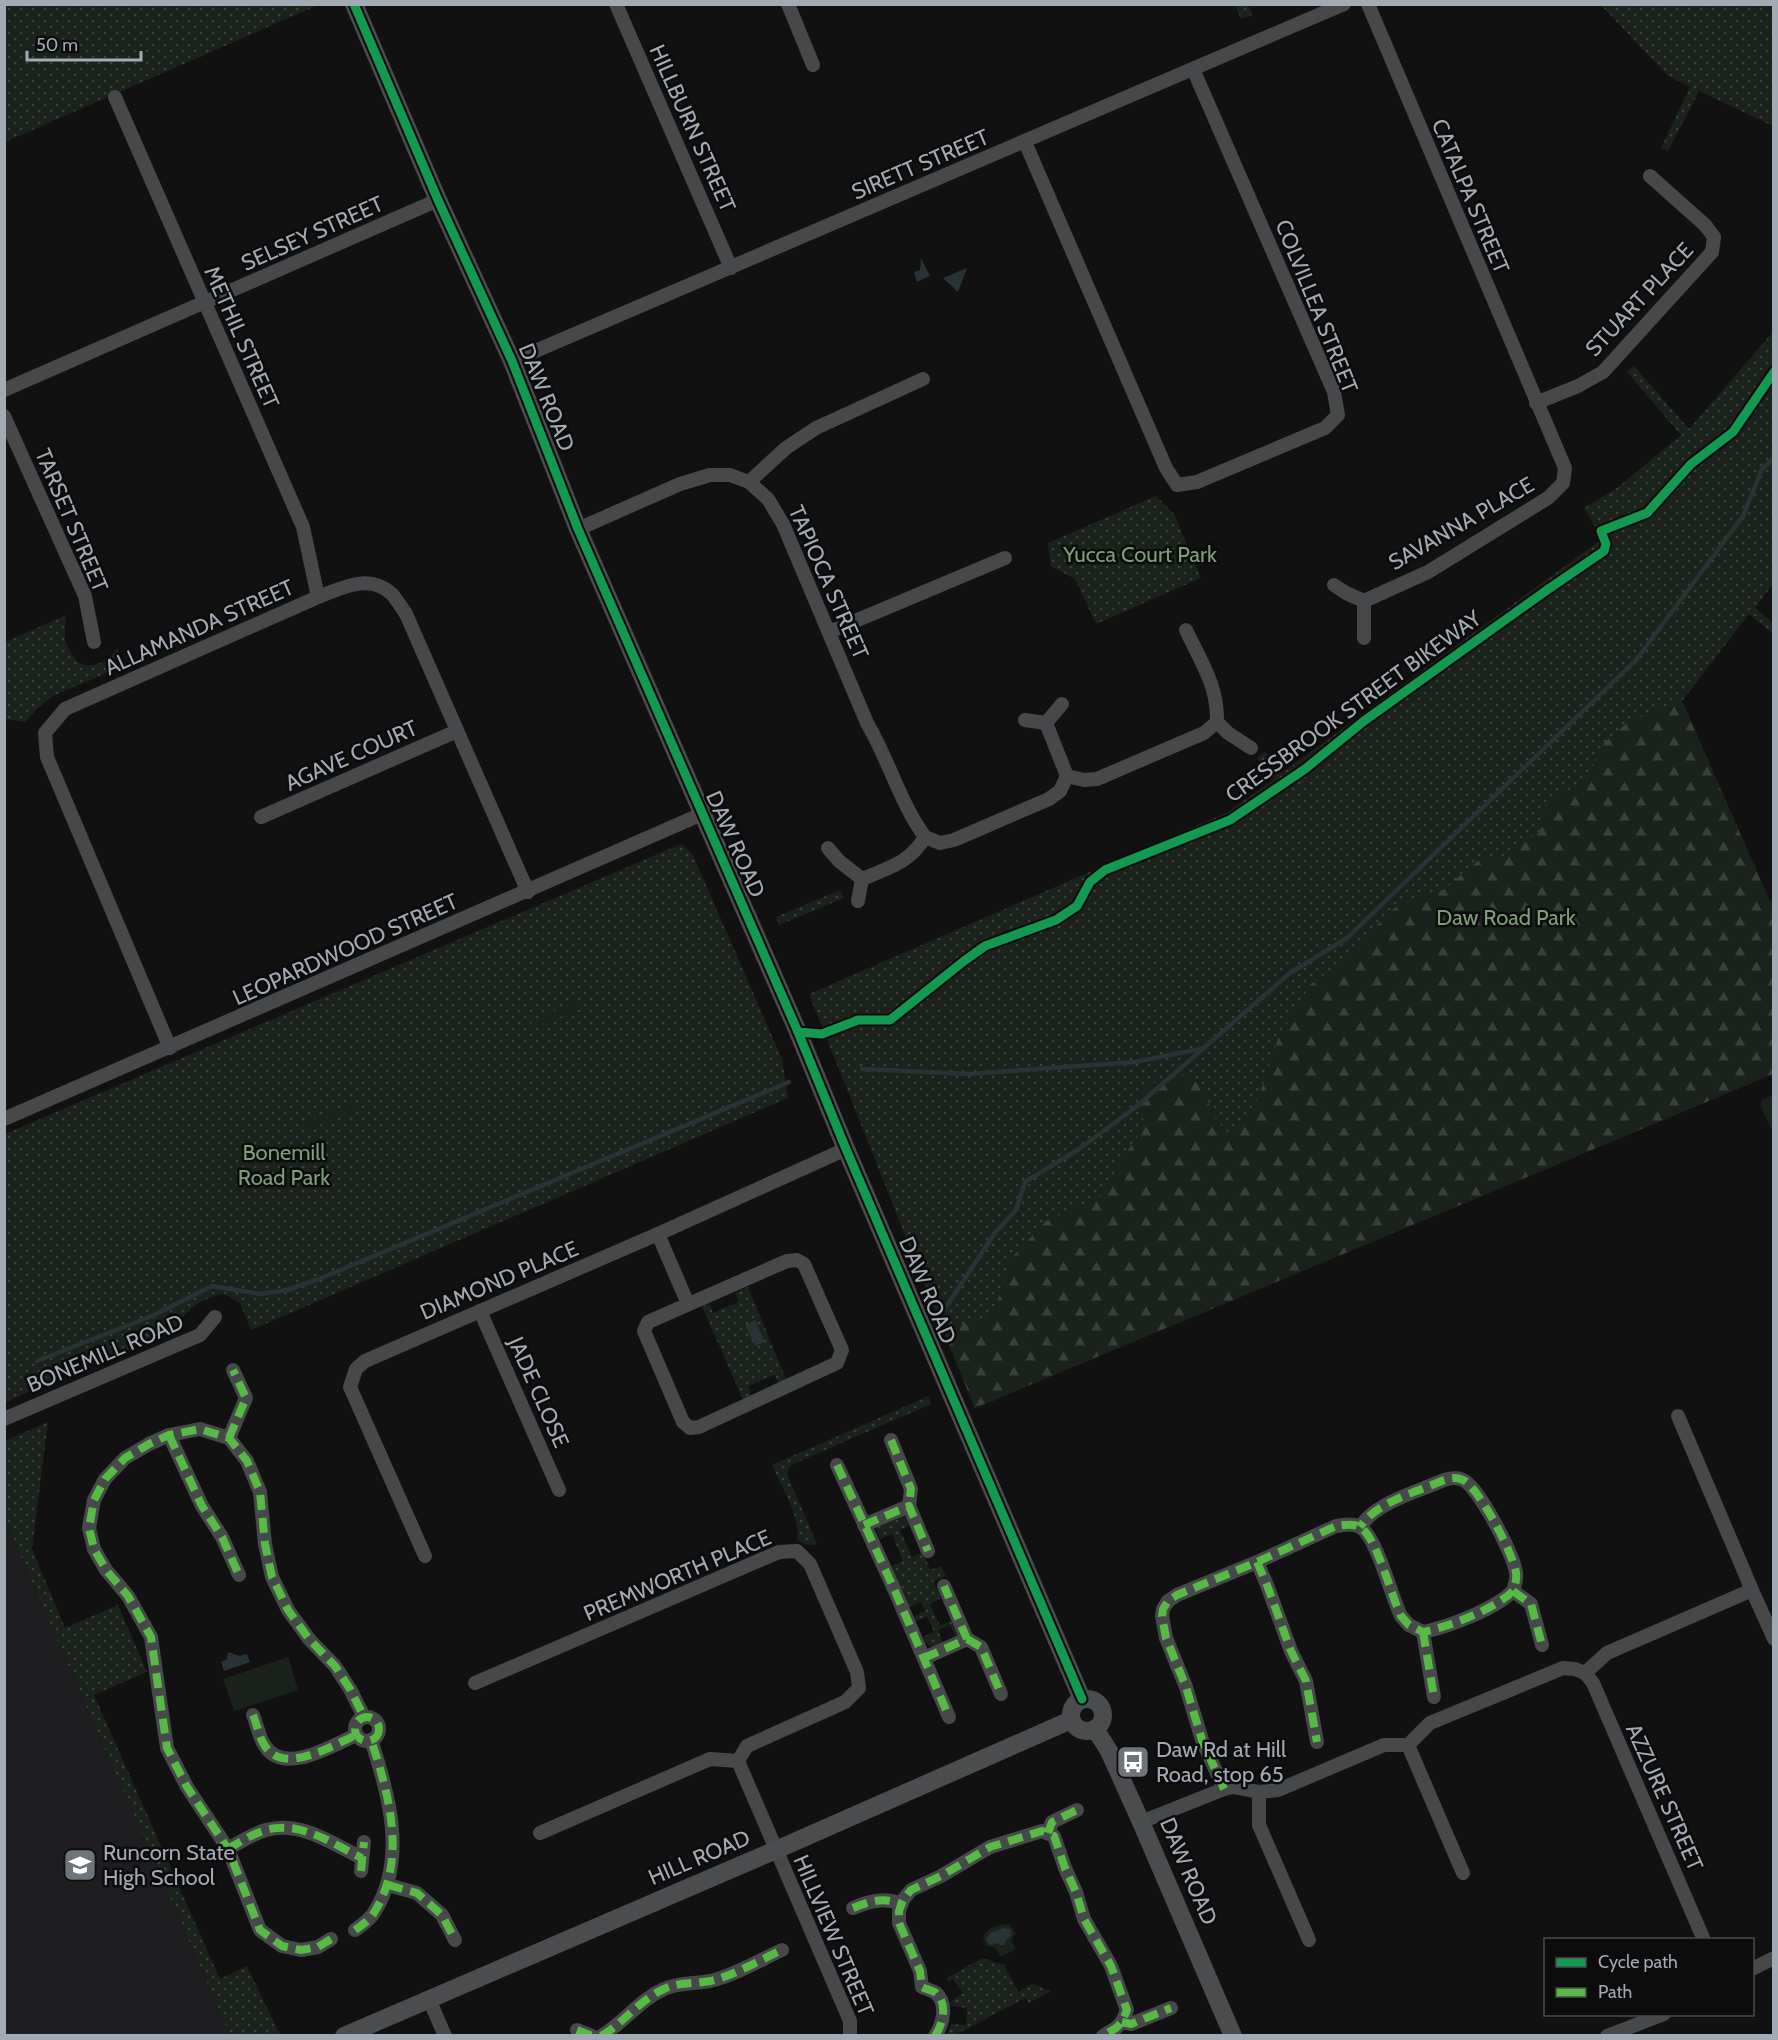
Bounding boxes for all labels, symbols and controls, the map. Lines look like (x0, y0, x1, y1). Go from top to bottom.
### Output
scale bar (27, 24, 141, 62)
text: 50 m (36, 34, 78, 56)
street label: HILLBURN STREET (644, 41, 742, 216)
street label: CATALPA STREET (1426, 115, 1515, 278)
street label: SIRETT STREET (848, 123, 993, 205)
street label: SELSEY STREET (237, 190, 388, 277)
street label: COLVILLEA STREET (1269, 216, 1364, 397)
street label: STUART PLACE (1580, 237, 1699, 362)
street label: METHIL STREET (198, 262, 285, 413)
street label: DAW ROAD (513, 339, 580, 455)
street label: TARSET STREET (29, 444, 114, 596)
street label: SAVANNA PLACE (1384, 471, 1539, 576)
street label: TAPIOCA STREET (783, 501, 875, 663)
park label: Yucca Court Park (1062, 541, 1217, 568)
street label: ALLAMANDA STREET (100, 573, 298, 681)
street label: CRESSBROOK STREET BIKEWAY (1220, 604, 1487, 808)
street label: AGAVE COURT (281, 714, 422, 797)
street label: DAW ROAD (700, 787, 771, 902)
street label: LEOPARDWOOD STREET (228, 887, 462, 1011)
park label: Daw Road Park (1436, 904, 1576, 931)
park label: Bonemill Road Park (238, 1139, 330, 1191)
street label: DAW ROAD (893, 1233, 962, 1348)
street label: DIAMOND PLACE (416, 1235, 582, 1326)
street label: BONEMILL ROAD (23, 1308, 188, 1399)
street label: JADE CLOSE (502, 1332, 575, 1452)
street label: PREMWORTH PLACE (579, 1524, 775, 1627)
street label: AZZURE STREET (1620, 1720, 1709, 1875)
place label: Daw Rd at Hill Road, stop 65 (1156, 1736, 1287, 1788)
bus stop icon: Daw Rd at Hill Road, stop 65 (1115, 1744, 1151, 1780)
street label: DAW ROAD (1154, 1814, 1223, 1929)
street label: HILL ROAD (644, 1824, 754, 1891)
place label: Runcorn State High School (103, 1839, 235, 1891)
school or university icon: Runcorn State High School (62, 1847, 98, 1883)
street label: HILLVIEW STREET (788, 1851, 880, 2020)
legend (1544, 1938, 1754, 2016)
text: Cycle path (1598, 1951, 1678, 1973)
text: Path (1598, 1981, 1632, 2003)

